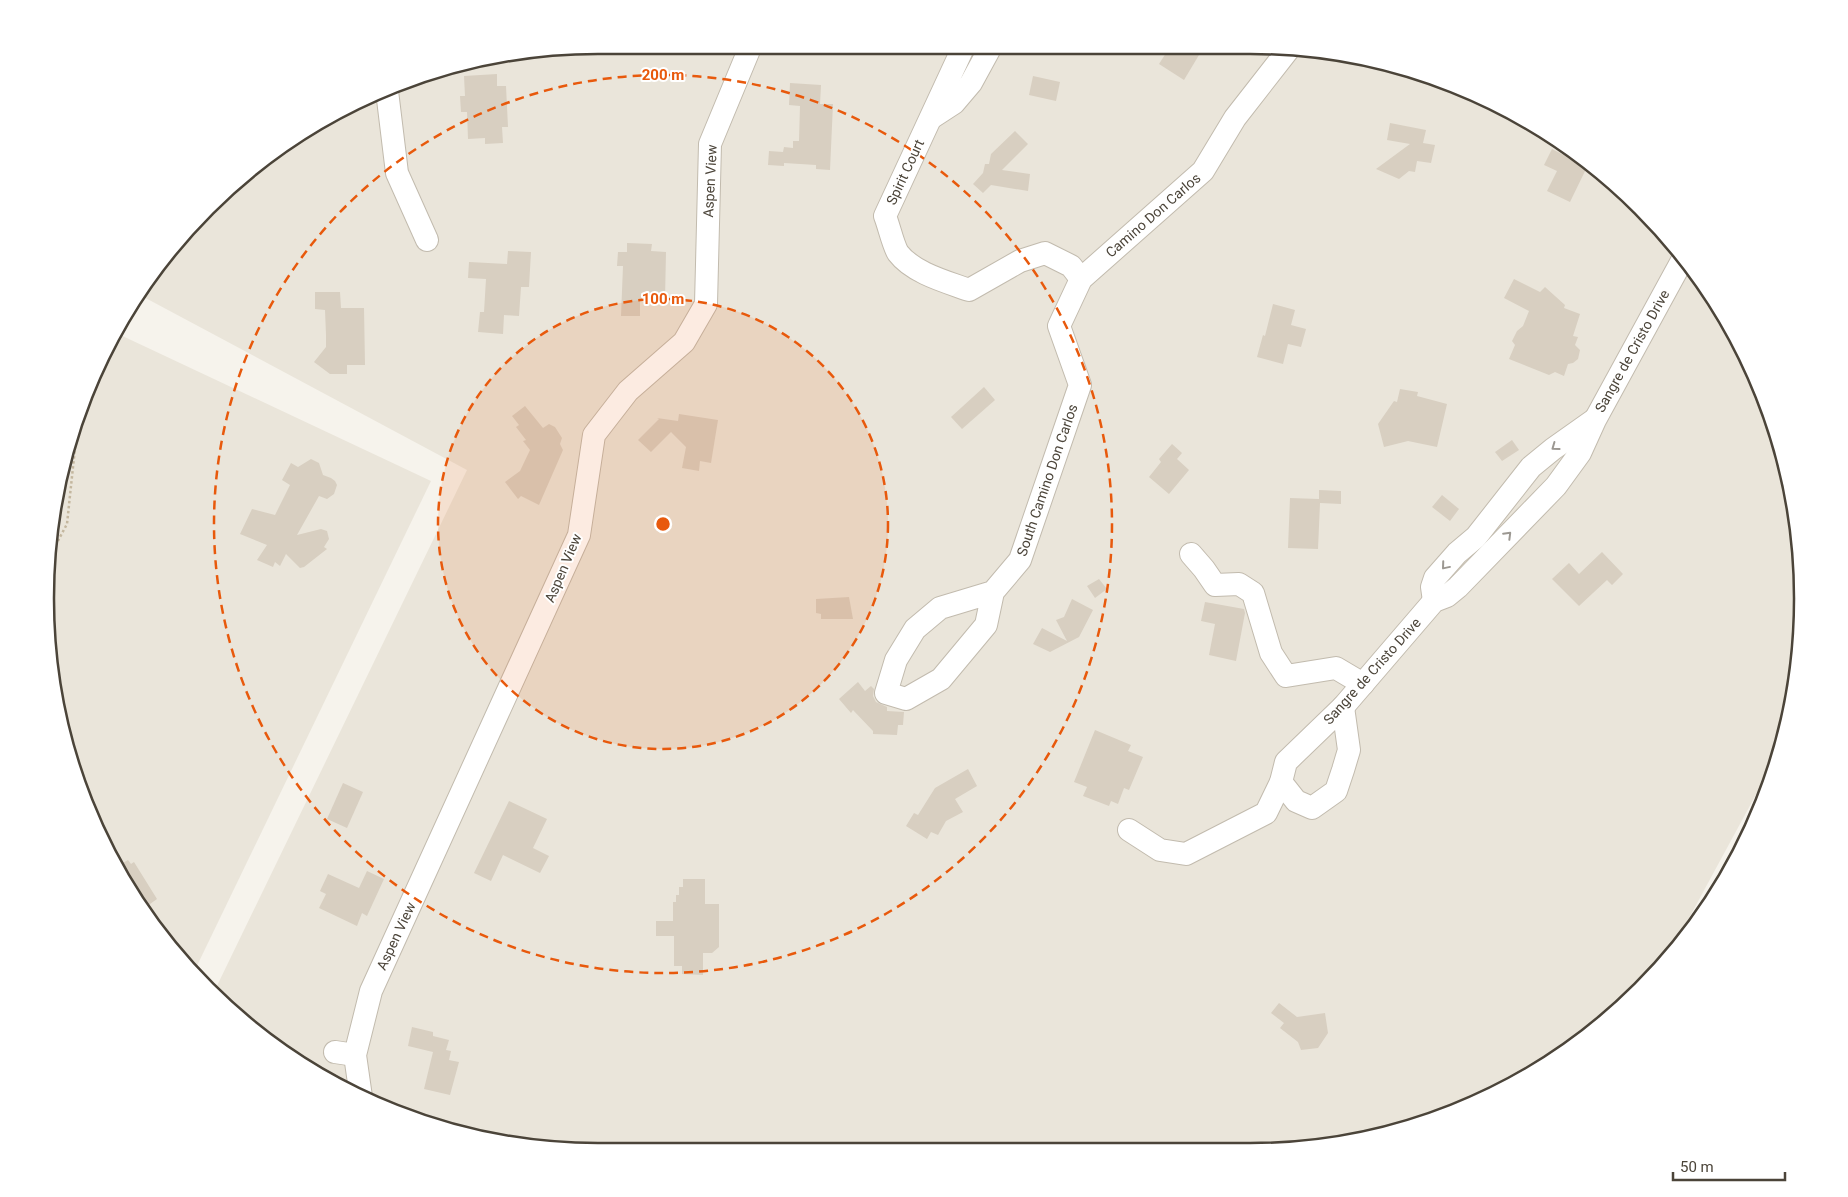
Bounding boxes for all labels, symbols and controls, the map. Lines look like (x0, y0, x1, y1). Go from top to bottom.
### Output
text: 200 m (642, 66, 684, 84)
street label: Spirit Court (883, 136, 927, 207)
street label: Aspen View (700, 144, 720, 218)
street label: Camino Don Carlos (1102, 170, 1204, 260)
street label: Sangre de Cristo Drive (1592, 287, 1672, 415)
text: 100 m (642, 290, 684, 308)
street label: South Camino Don Carlos (1013, 402, 1081, 558)
one-way arrow (1552, 442, 1561, 450)
centre of rings (654, 515, 672, 533)
street label: Aspen View (541, 531, 585, 605)
one-way arrow (1503, 531, 1512, 540)
one-way arrow (1442, 561, 1451, 570)
street label: Sangre de Cristo Drive (1320, 614, 1424, 728)
street label: Aspen View (373, 899, 419, 973)
scale bar (1673, 1150, 1786, 1182)
text: 50 m (1680, 1158, 1714, 1176)

